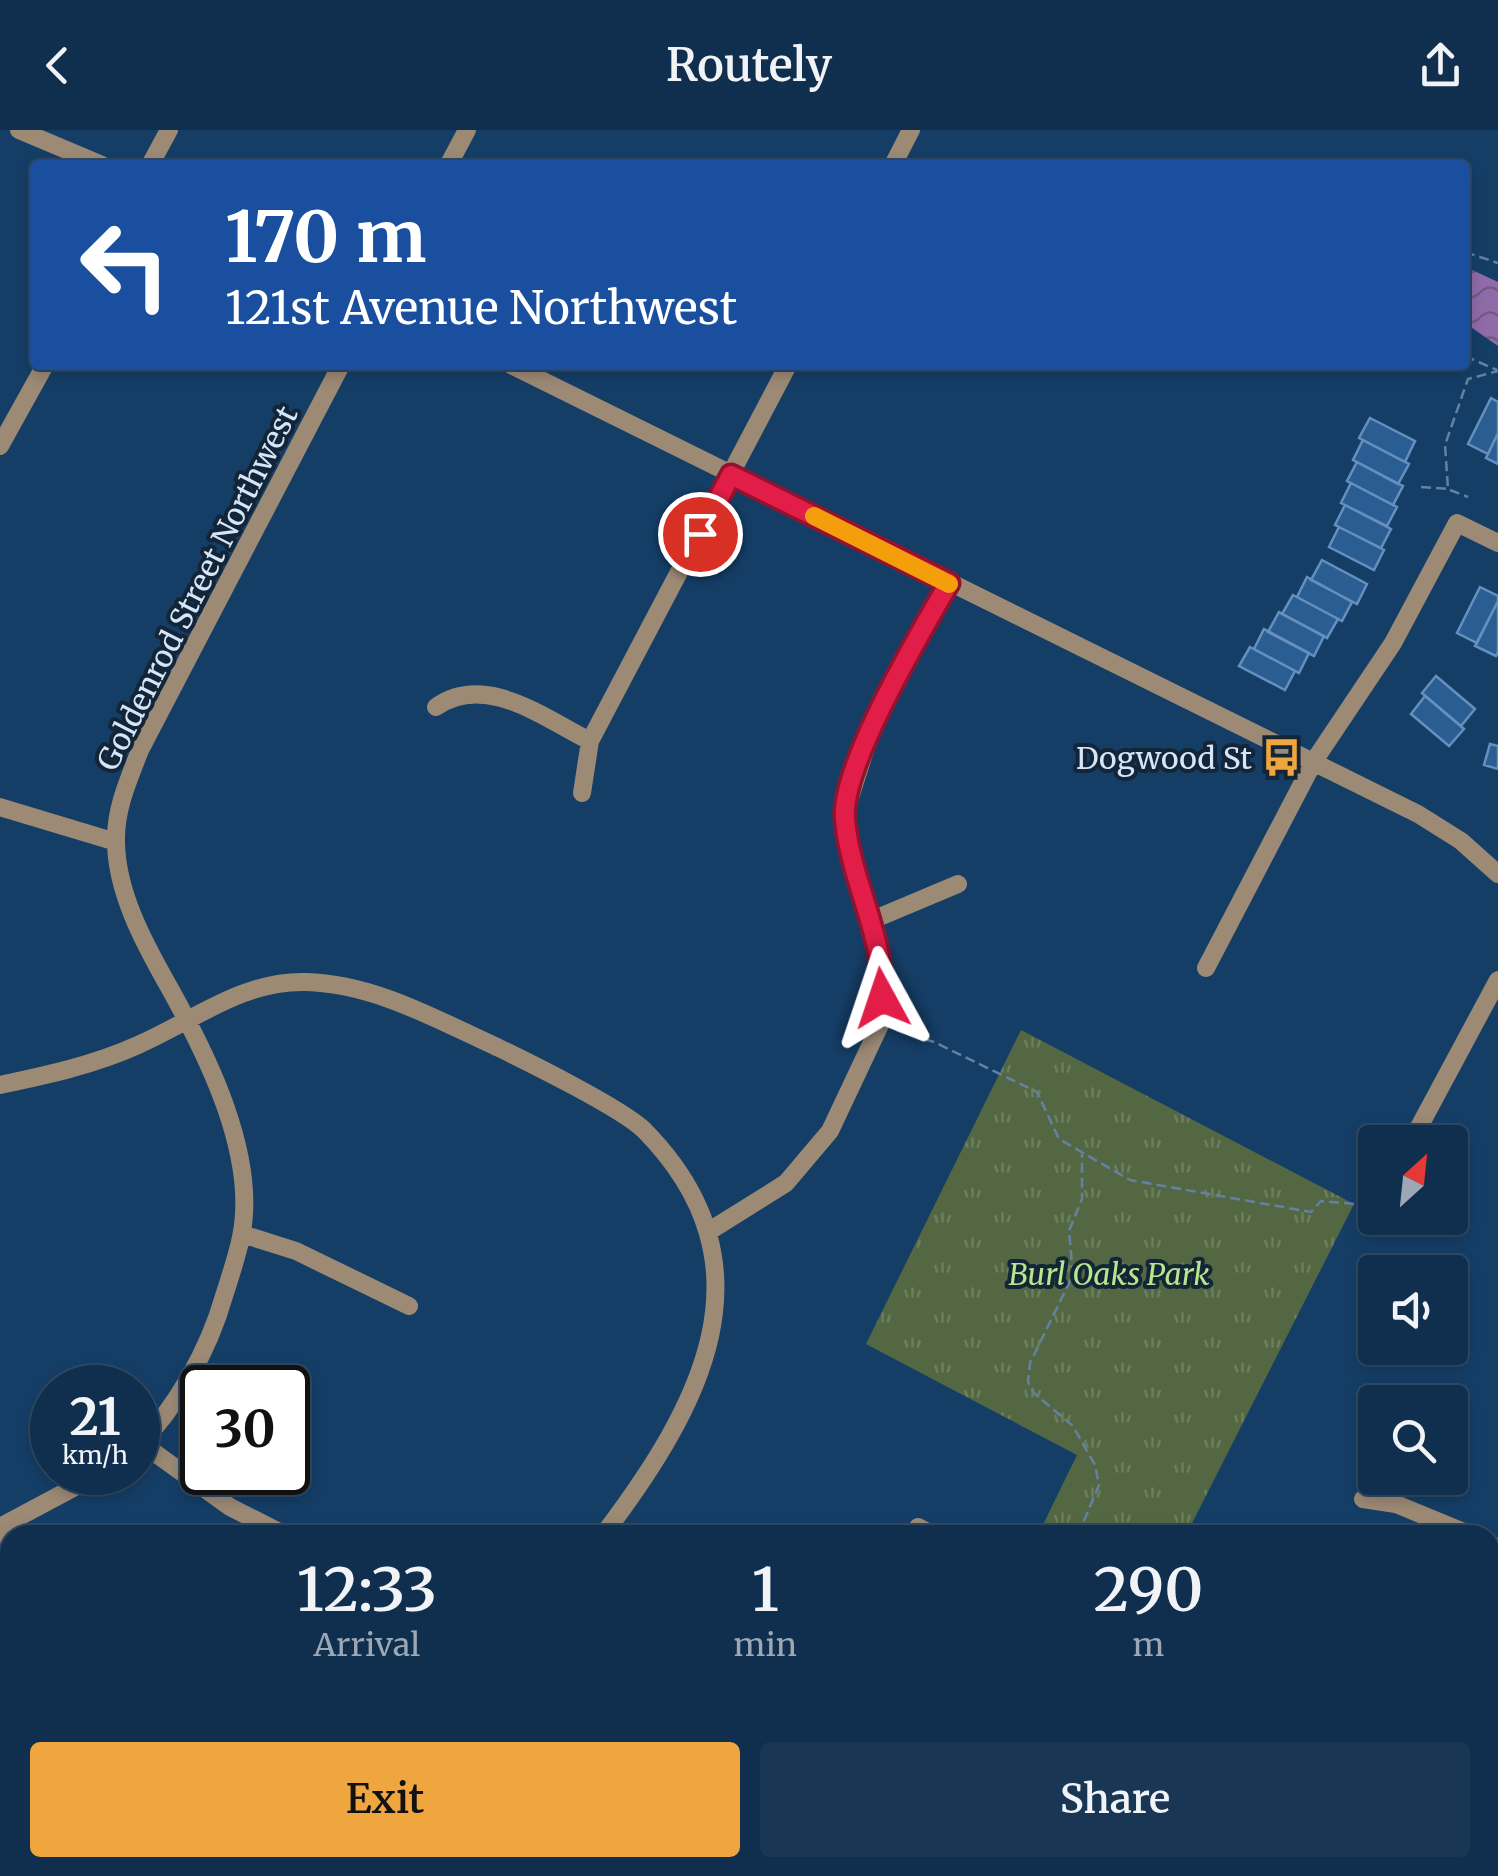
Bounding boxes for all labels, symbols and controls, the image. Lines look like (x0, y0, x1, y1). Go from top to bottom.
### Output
text: Routely (666, 37, 832, 93)
icon: back (30, 38, 85, 93)
icon: share (1413, 38, 1468, 93)
text: 170 m (225, 193, 426, 281)
icon: left (60, 200, 190, 330)
text: 121st Avenue Northwest (225, 280, 737, 336)
street label: Goldenrod Street Northwest (88, 399, 306, 777)
pin (658, 492, 743, 577)
icon: arrive (673, 507, 728, 562)
bus stop icon: Dogwood St (1261, 737, 1303, 779)
place label: Dogwood St (1076, 739, 1252, 777)
position arrow (830, 946, 934, 1050)
north arrow (1358, 1125, 1468, 1235)
map controls (1358, 1125, 1468, 1495)
park label: Burl Oaks Park (1008, 1255, 1210, 1293)
button: sound (1358, 1255, 1468, 1365)
speed limit sign: 30 (180, 1365, 310, 1495)
button: search (1358, 1385, 1468, 1495)
text: 21 (69, 1386, 121, 1449)
text: km/h (62, 1439, 128, 1471)
text: 12:33 (297, 1552, 437, 1627)
text: 1 (752, 1552, 779, 1627)
text: 290 (1094, 1552, 1203, 1627)
text: Arrival (313, 1625, 420, 1665)
text: min (734, 1625, 797, 1665)
text: m (1133, 1625, 1164, 1665)
button: Exit (30, 1742, 740, 1857)
button: Share (760, 1742, 1470, 1857)

